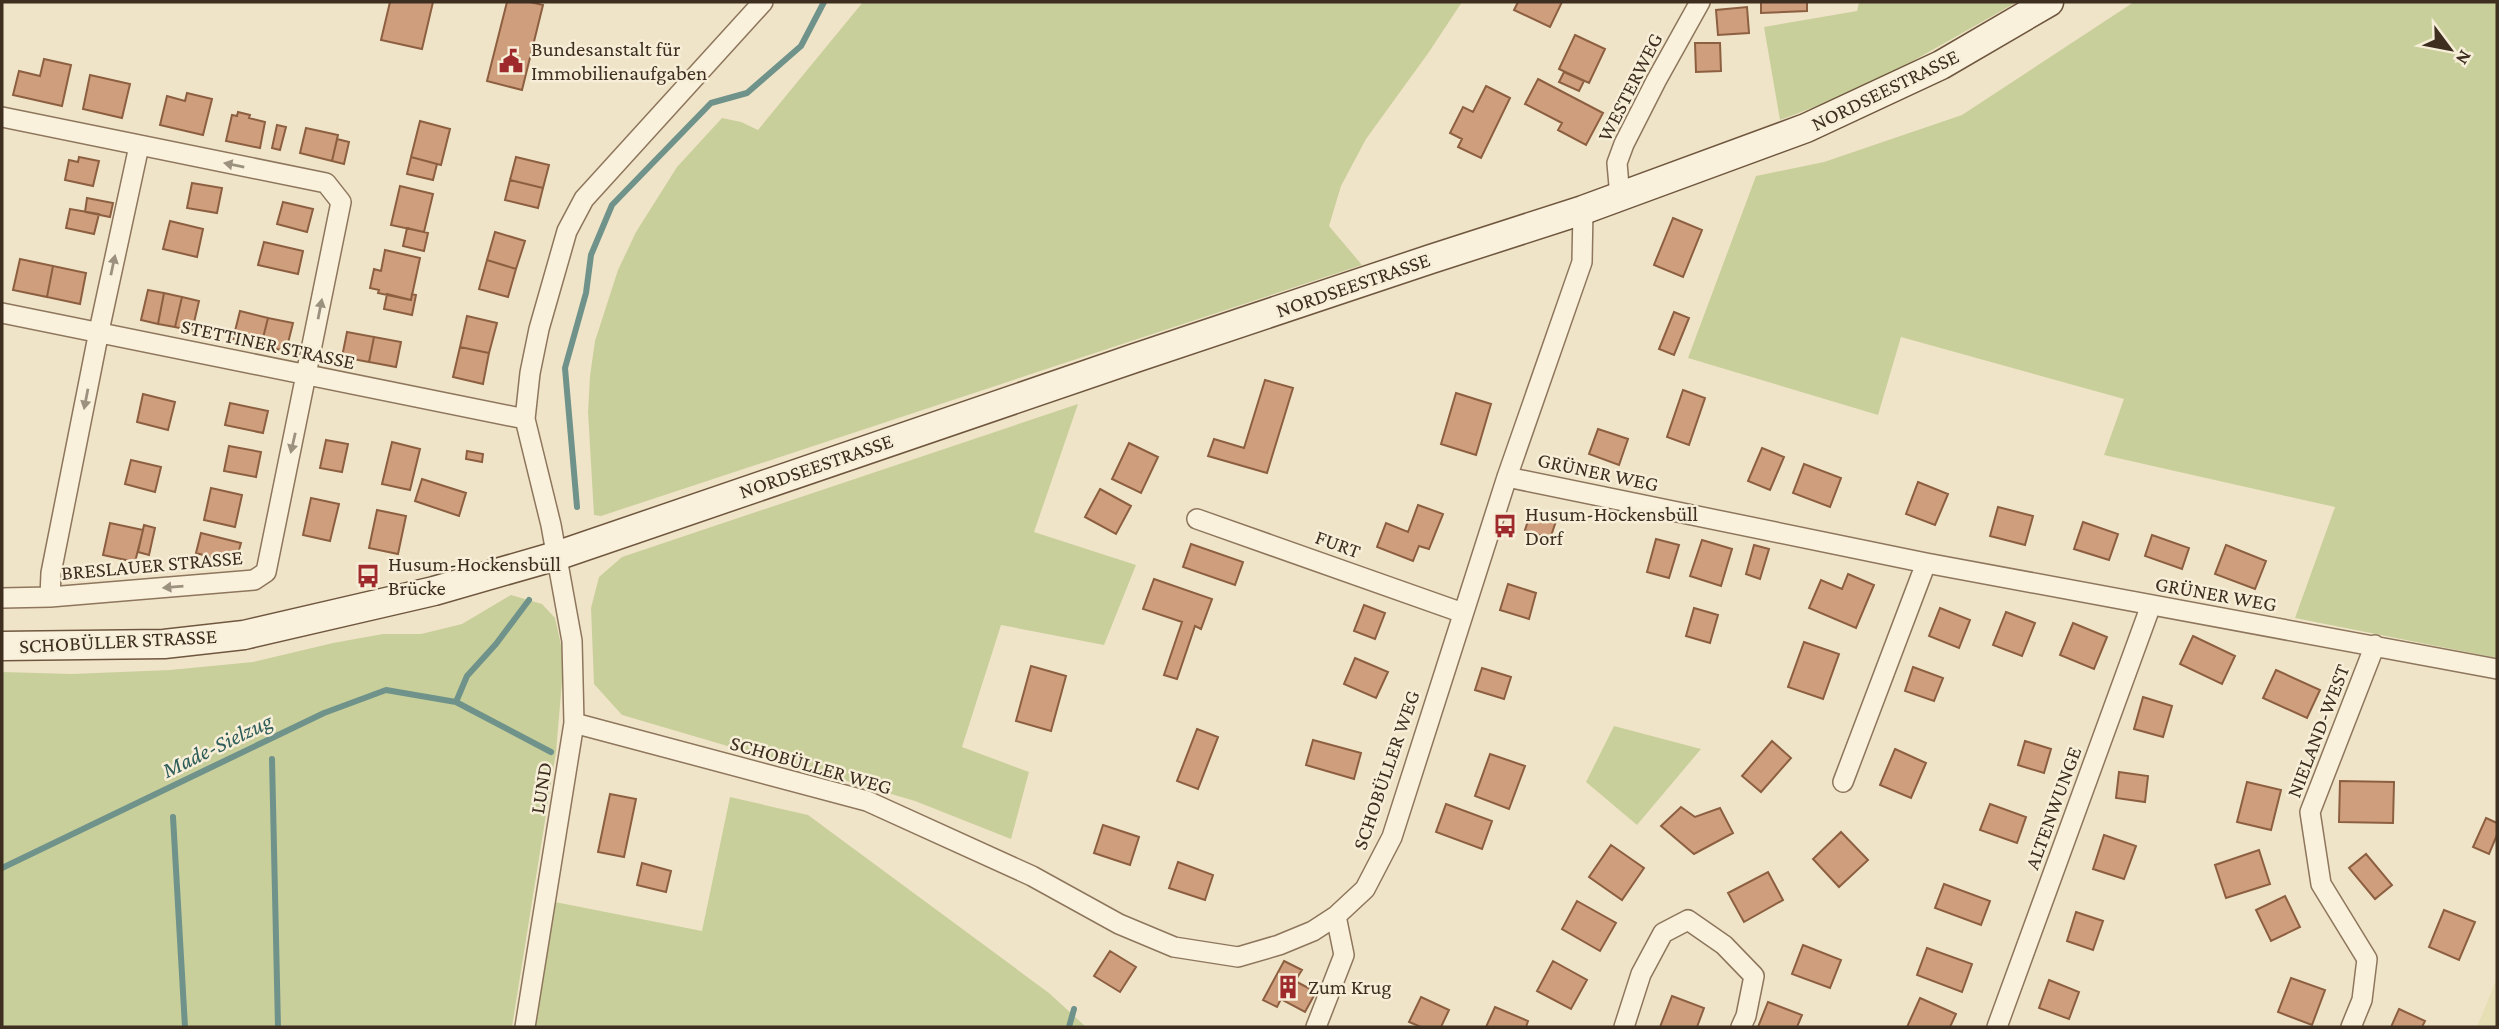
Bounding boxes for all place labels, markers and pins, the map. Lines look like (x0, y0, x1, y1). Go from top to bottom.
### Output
place label: Bundesanstalt für Immobilienaufgaben (531, 37, 707, 85)
public building icon: Bundesanstalt für Immobilienaufgaben (497, 47, 525, 75)
place label: Husum-Hockensbüll Dorf (1525, 502, 1698, 550)
bus stop icon: Husum-Hockensbüll Dorf (1491, 512, 1519, 540)
place label: Husum-Hockensbüll Brücke (388, 552, 561, 600)
bus stop icon: Husum-Hockensbüll Brücke (354, 562, 382, 590)
building icon: Zum Krug (1274, 973, 1302, 1001)
place label: Zum Krug (1308, 975, 1392, 999)

